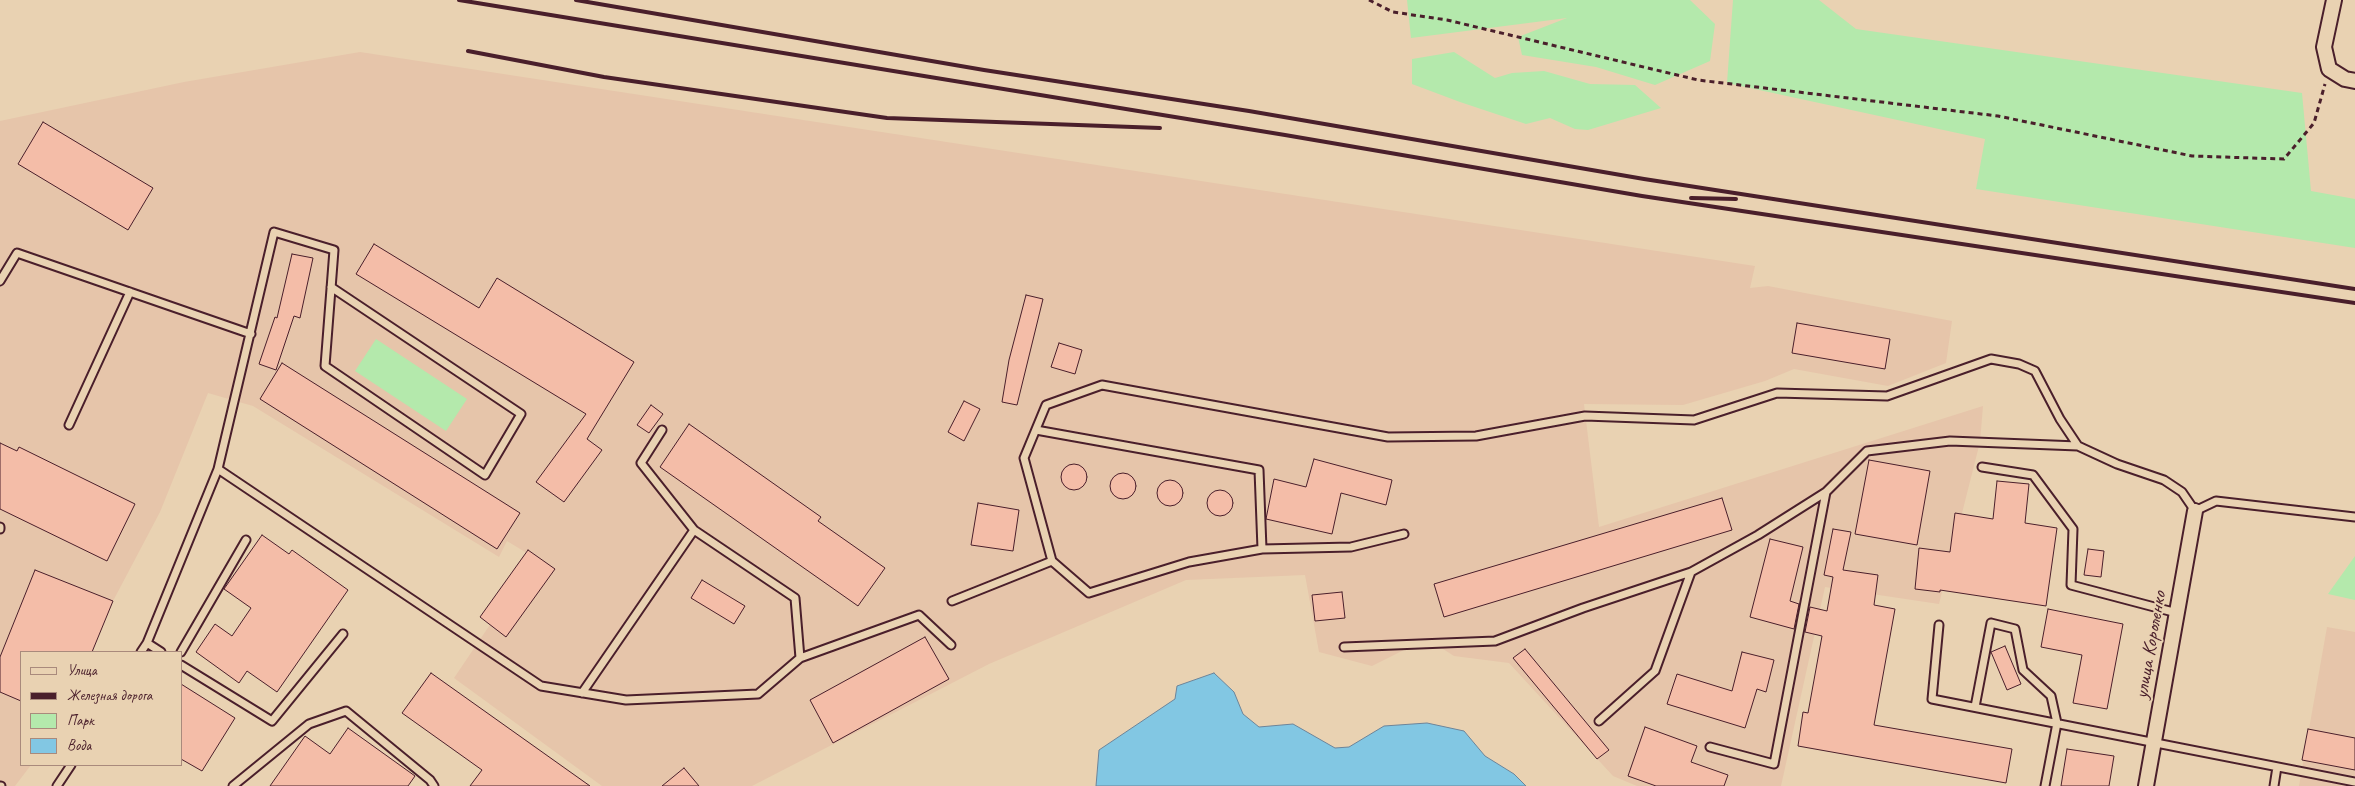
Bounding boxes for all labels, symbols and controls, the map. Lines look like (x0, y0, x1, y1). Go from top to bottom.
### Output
street label: улица Короленко (2130, 589, 2172, 701)
legend (20, 651, 182, 766)
text: Улица (67, 661, 97, 680)
text: Железная дорога (67, 686, 152, 705)
text: Парк (67, 711, 94, 730)
text: Вода (67, 736, 91, 755)

